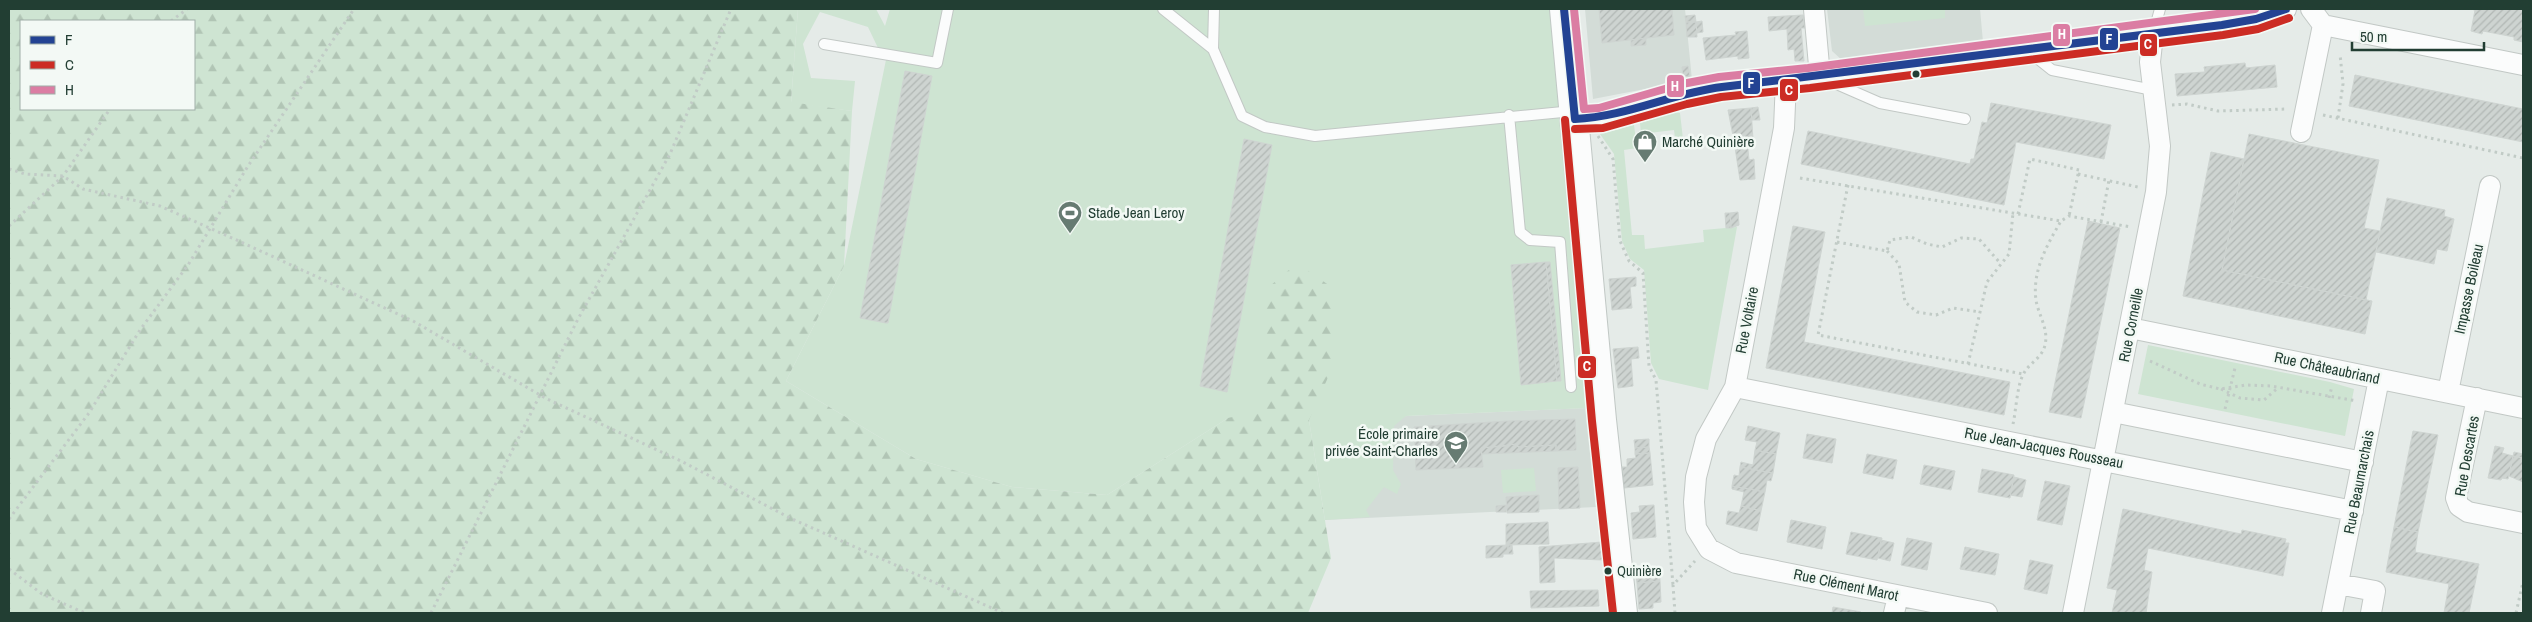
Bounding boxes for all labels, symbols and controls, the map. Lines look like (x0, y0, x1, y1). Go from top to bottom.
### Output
legend (20, 20, 195, 110)
scale bar (2352, 20, 2484, 52)
line badge: H (2052, 23, 2071, 47)
text: H (2058, 25, 2066, 43)
text: 50 m (2360, 26, 2387, 47)
line badge: F (2099, 27, 2119, 51)
text: F (65, 29, 73, 50)
text: F (2105, 30, 2113, 48)
line badge: C (2139, 33, 2158, 57)
text: C (2144, 35, 2152, 53)
text: C (65, 54, 74, 75)
unlabelled marker (1911, 69, 1921, 79)
line badge: F (1742, 71, 1761, 95)
line badge: H (1666, 74, 1685, 98)
text: F (1747, 74, 1755, 92)
text: H (1671, 77, 1679, 95)
line badge: C (1779, 78, 1799, 102)
text: H (65, 79, 74, 100)
text: C (1785, 81, 1793, 99)
shop icon: Marché Quinière (1632, 129, 1658, 163)
place label: Marché Quinière (1662, 131, 1754, 152)
sports icon: Stade Jean Leroy (1057, 200, 1083, 234)
place label: Stade Jean Leroy (1088, 202, 1185, 223)
street label: Impasse Boileau (2449, 242, 2488, 336)
street label: Rue Voltaire (1730, 285, 1763, 355)
street label: Rue Corneille (2113, 286, 2148, 364)
street label: Rue Châteaubriand (2272, 346, 2382, 389)
line badge: C (1577, 355, 1597, 379)
text: C (1583, 357, 1591, 375)
street label: Rue Descartes (2449, 414, 2484, 498)
street label: Rue Jean-Jacques Rousseau (1963, 422, 2125, 473)
place label: École primaire privée Saint-Charles (1325, 423, 1438, 461)
street label: Rue Beaumarchais (2338, 428, 2379, 536)
school or university icon: École primaire privée Saint-Charles (1443, 430, 1469, 464)
place label: Quinière (1617, 562, 1662, 580)
street label: Rue Clément Marot (1792, 563, 1901, 606)
marker: Quinière (1603, 566, 1613, 576)

